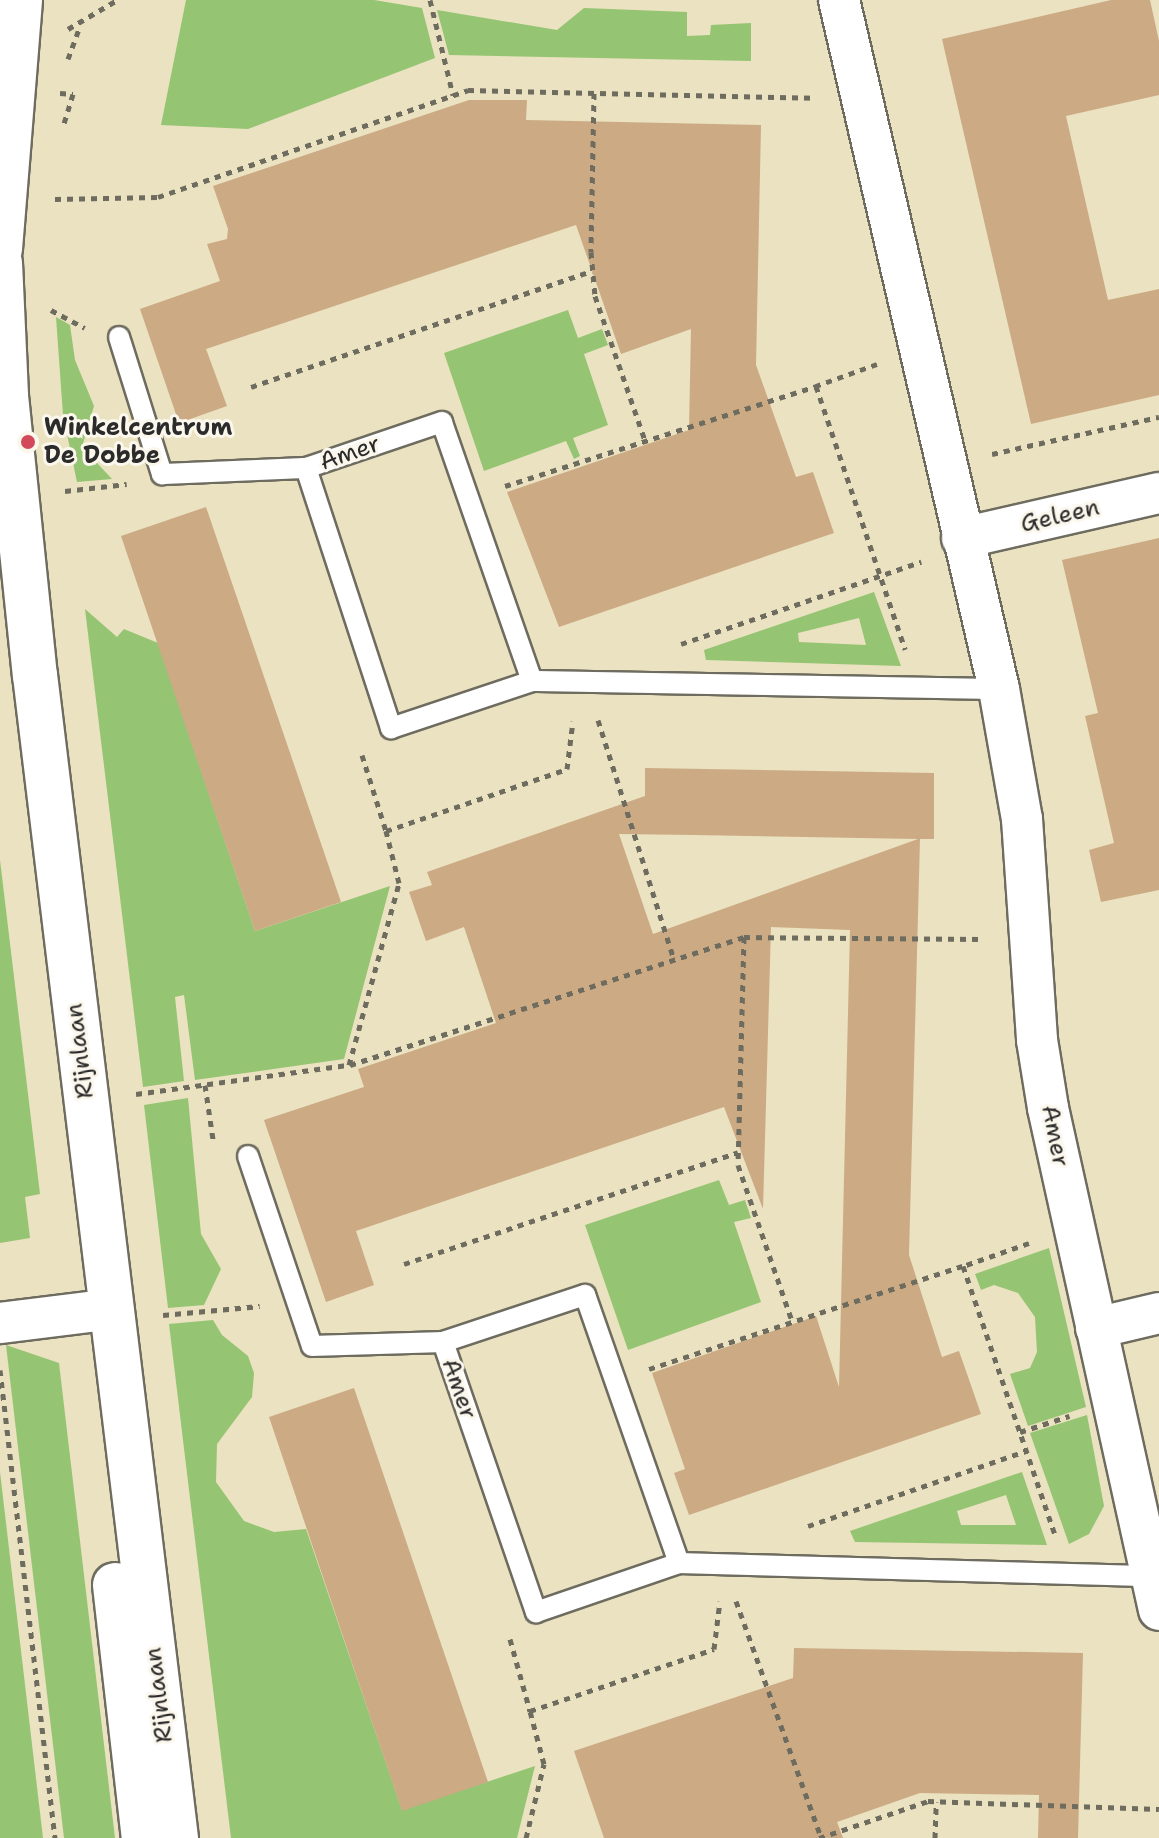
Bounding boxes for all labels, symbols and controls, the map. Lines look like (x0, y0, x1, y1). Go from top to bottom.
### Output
place label: Winkelcentrum De Dobbe (44, 414, 232, 470)
street label: Amer (316, 429, 384, 477)
marker: Winkelcentrum De Dobbe (19, 433, 37, 451)
street label: Geleen (1018, 493, 1102, 539)
street label: Rijnlaan (60, 1002, 100, 1100)
street label: Amer (1035, 1103, 1075, 1169)
street label: Amer (435, 1355, 483, 1423)
street label: Rijnlaan (139, 1646, 179, 1744)

